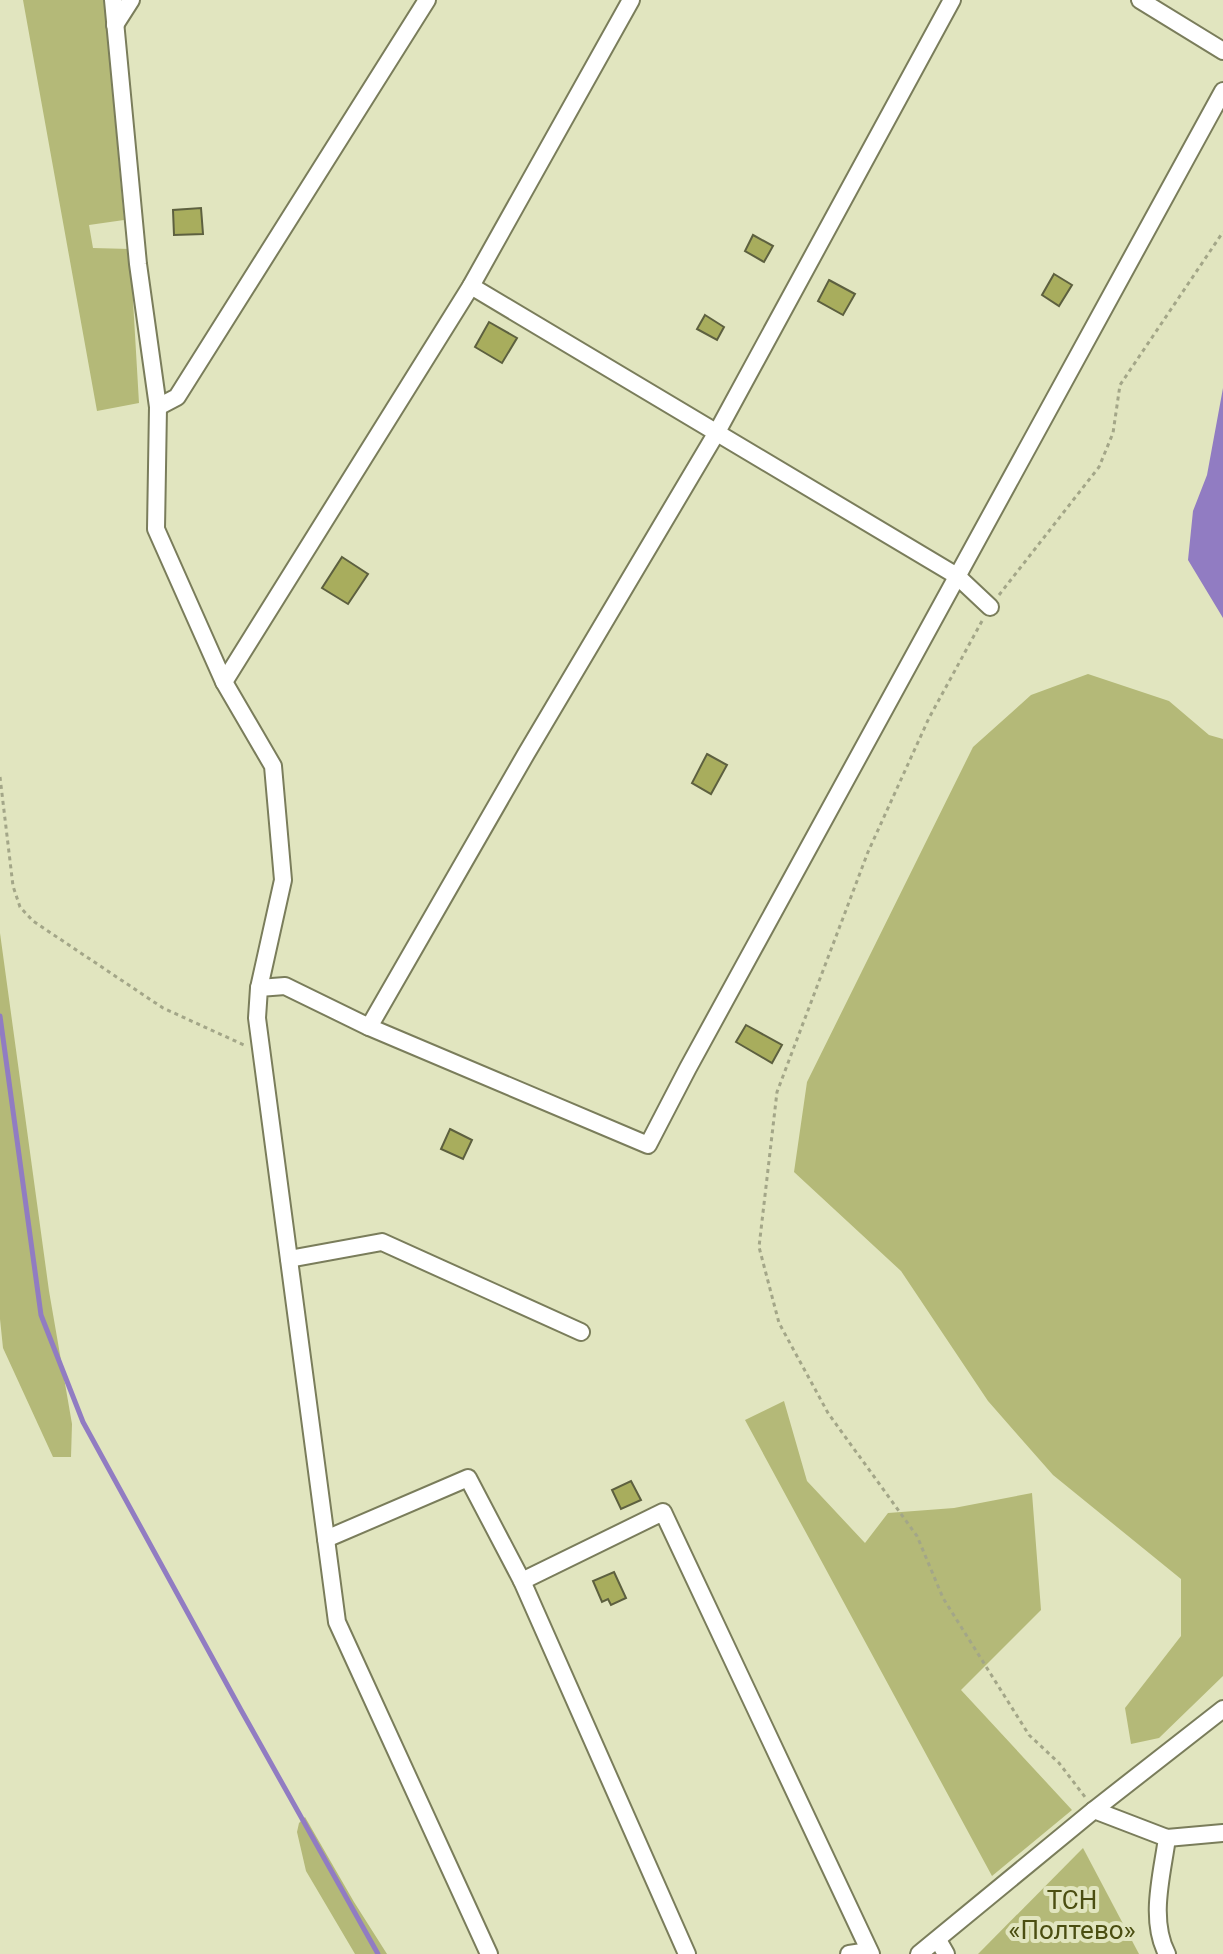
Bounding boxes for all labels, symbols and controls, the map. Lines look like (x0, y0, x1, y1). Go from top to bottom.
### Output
park label: ТСН «Полтево» (1008, 1885, 1136, 1945)

